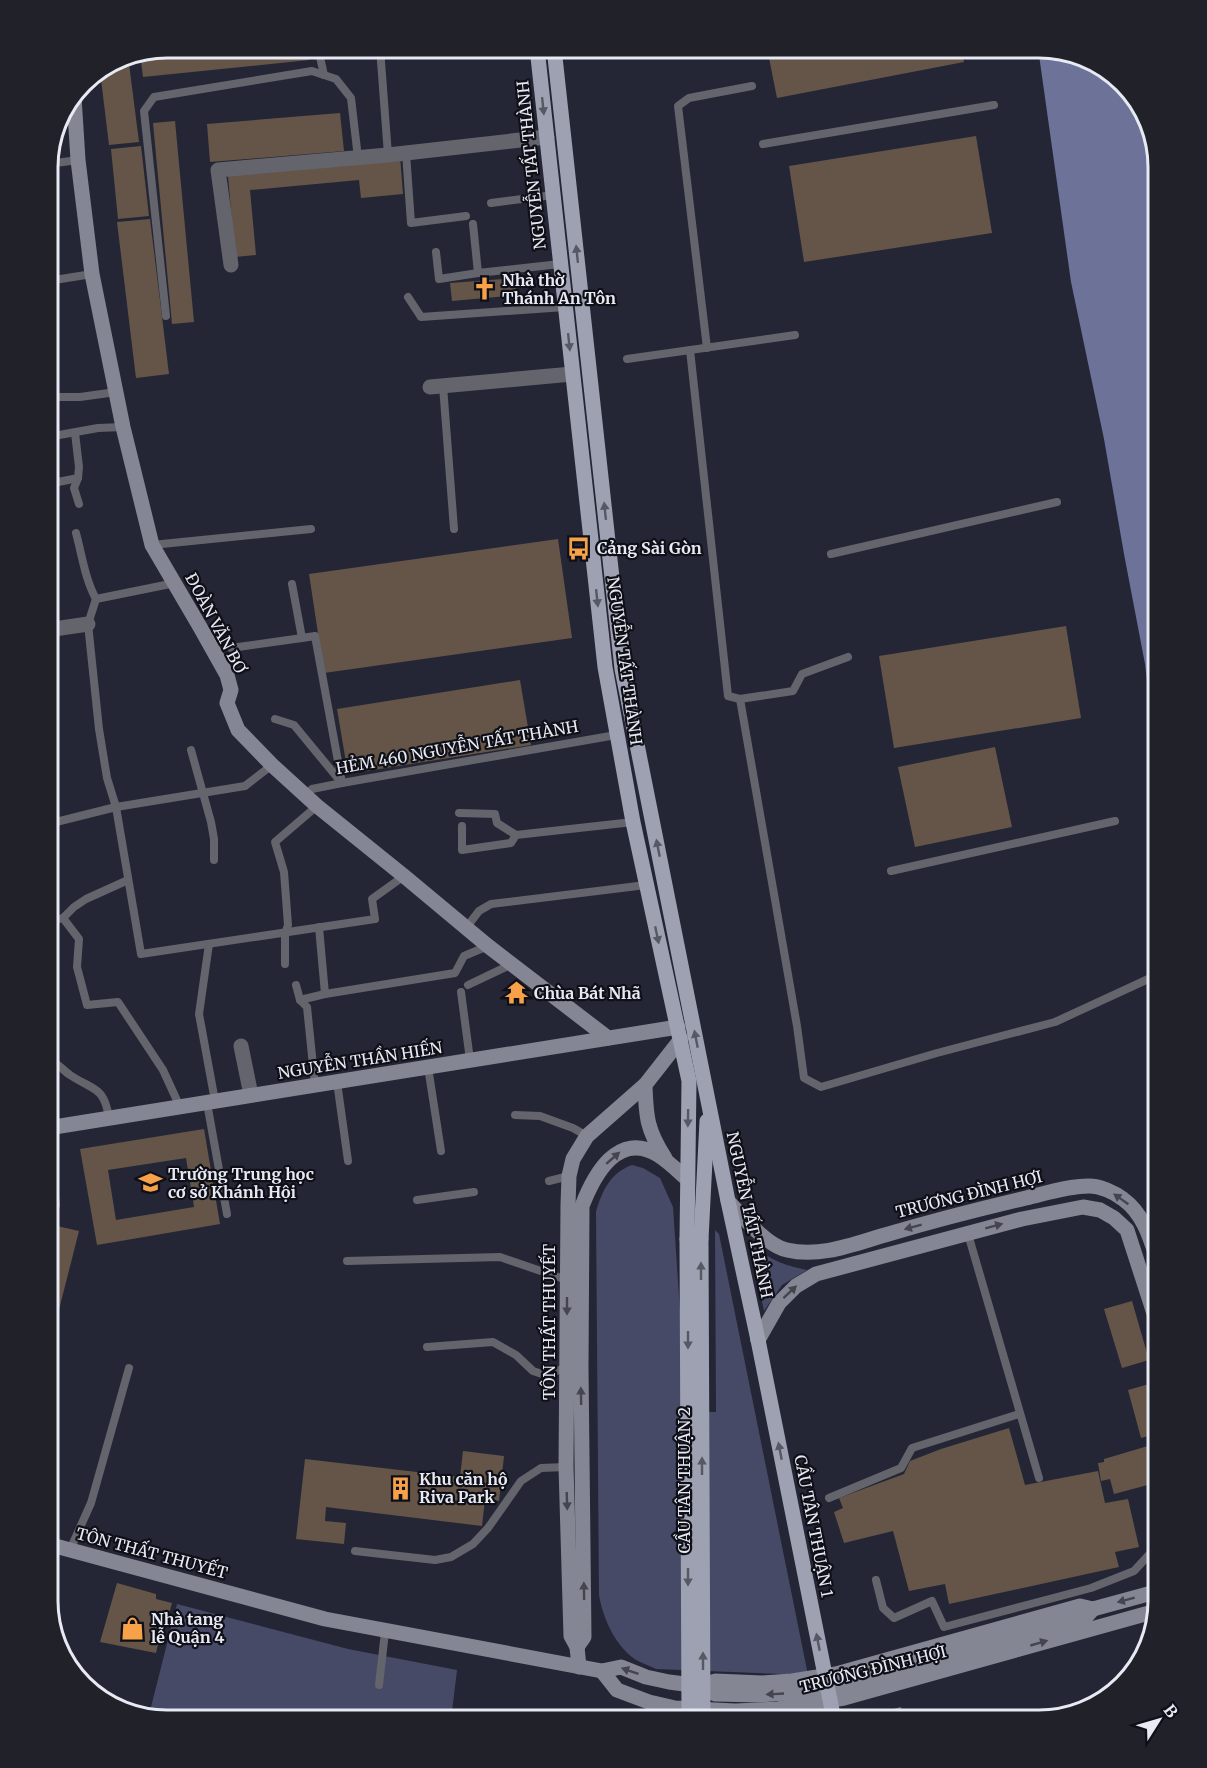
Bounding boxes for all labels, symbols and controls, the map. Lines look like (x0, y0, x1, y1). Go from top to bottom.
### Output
street label: NGUYỄN TẤT THÀNH (510, 80, 550, 251)
one-way arrow (538, 97, 548, 116)
one-way arrow (572, 245, 582, 264)
place label: Nhà thờ Thánh An Tôn (502, 270, 616, 308)
church icon: Nhà thờ Thánh An Tôn (471, 276, 497, 302)
one-way arrow (564, 332, 574, 351)
one-way arrow (600, 501, 610, 520)
bus stop icon: Cảng Sài Gòn (566, 535, 592, 561)
place label: Cảng Sài Gòn (597, 538, 702, 558)
street label: ĐOÀN VĂN BƠ (181, 569, 251, 677)
street label: NGUYỄN TẤT THÀNH (603, 575, 649, 746)
one-way arrow (592, 589, 601, 608)
street label: HẺM 460 NGUYỄN TẤT THÀNH (334, 714, 580, 778)
one-way arrow (653, 838, 662, 857)
one-way arrow (653, 925, 663, 944)
temple icon: Chùa Bát Nhã (503, 980, 529, 1006)
place label: Chùa Bát Nhã (534, 983, 641, 1003)
one-way arrow (691, 1030, 700, 1049)
street label: NGUYỄN THẦN HIẾN (276, 1035, 444, 1083)
one-way arrow (683, 1108, 693, 1127)
street label: NGUYỄN TẤT THÀNH (723, 1130, 779, 1300)
one-way arrow (605, 1152, 620, 1165)
place label: Trường Trung học cơ sở Khánh Hội (168, 1164, 314, 1202)
street label: TRƯƠNG ĐÌNH HỢI (894, 1166, 1044, 1222)
school or university icon: Trường Trung học cơ sở Khánh Hội (137, 1170, 163, 1196)
one-way arrow (1113, 1193, 1129, 1205)
one-way arrow (985, 1221, 1004, 1231)
one-way arrow (903, 1222, 922, 1232)
street label: TÔN THẤT THUYẾT (538, 1244, 559, 1400)
one-way arrow (696, 1262, 706, 1281)
one-way arrow (783, 1285, 798, 1299)
one-way arrow (562, 1296, 572, 1315)
one-way arrow (683, 1330, 693, 1349)
one-way arrow (576, 1386, 586, 1405)
street label: CẦU TÂN THUẬN 2 (673, 1407, 694, 1553)
one-way arrow (775, 1441, 784, 1460)
street label: CẦU TÂN THUẬN 1 (790, 1453, 839, 1599)
one-way arrow (697, 1457, 707, 1476)
place label: Khu căn hộ Riva Park (419, 1469, 508, 1507)
building icon: Khu căn hộ Riva Park (388, 1475, 414, 1501)
one-way arrow (562, 1491, 572, 1510)
street label: TÔN THẤT THUYẾT (74, 1522, 230, 1583)
one-way arrow (683, 1567, 693, 1586)
one-way arrow (579, 1581, 589, 1600)
one-way arrow (1117, 1596, 1135, 1605)
place label: Nhà tang lễ Quận 4 (151, 1609, 225, 1647)
shop icon: Nhà tang lễ Quận 4 (120, 1615, 146, 1641)
one-way arrow (813, 1632, 822, 1651)
one-way arrow (1030, 1638, 1048, 1647)
street label: TRƯƠNG ĐÌNH HỢI (798, 1641, 948, 1697)
one-way arrow (698, 1652, 707, 1671)
one-way arrow (621, 1666, 639, 1675)
one-way arrow (765, 1690, 784, 1699)
north arrow (1129, 1690, 1189, 1750)
text: B (1160, 1700, 1182, 1721)

